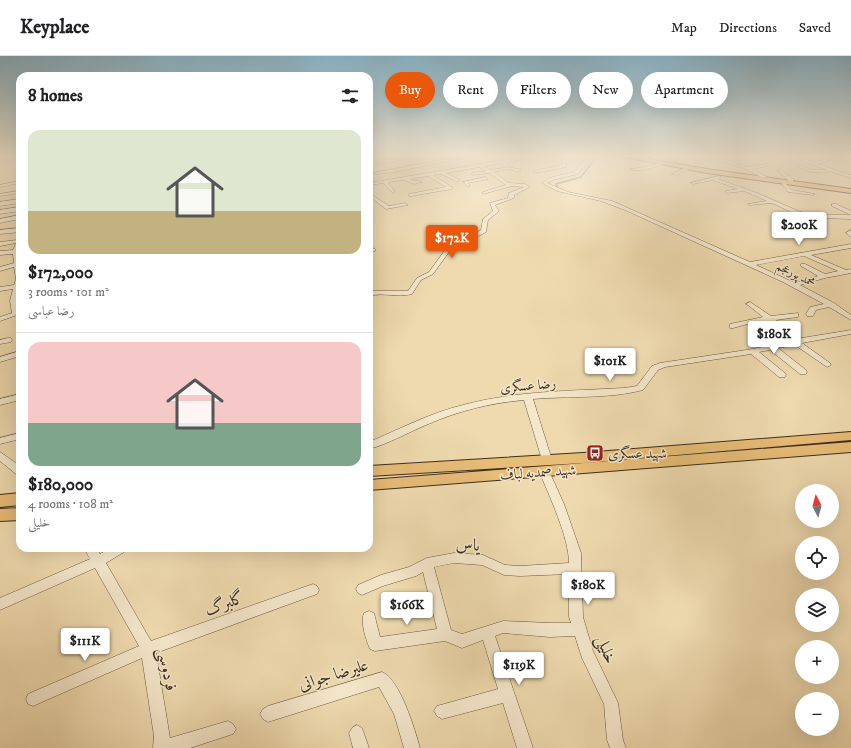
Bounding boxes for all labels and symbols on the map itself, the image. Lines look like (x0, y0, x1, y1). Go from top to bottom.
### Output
pin: $200K (771, 212, 827, 246)
pin: $172K (424, 225, 480, 259)
street label: محمد پورعجم (772, 259, 818, 293)
pin: $180K (746, 321, 802, 355)
pin: $101K (582, 348, 638, 382)
street label: رضا عسگری (499, 375, 557, 397)
bus stop icon: شهید عسگری (585, 443, 605, 463)
place label: شهید عسگری (608, 445, 667, 463)
street label: شهید صمدیه لباف (499, 461, 577, 485)
north arrow (795, 484, 839, 528)
street label: یاس (455, 533, 481, 557)
pin: $180K (560, 572, 616, 606)
street label: گلبرگ (202, 587, 247, 621)
pin: $166K (379, 592, 435, 626)
pin: $111K (57, 628, 113, 662)
street label: خلیلی (589, 632, 622, 667)
street label: فردوسی (151, 646, 182, 693)
pin: $119K (491, 652, 547, 686)
street label: علیرضا جوانی (296, 654, 371, 696)

